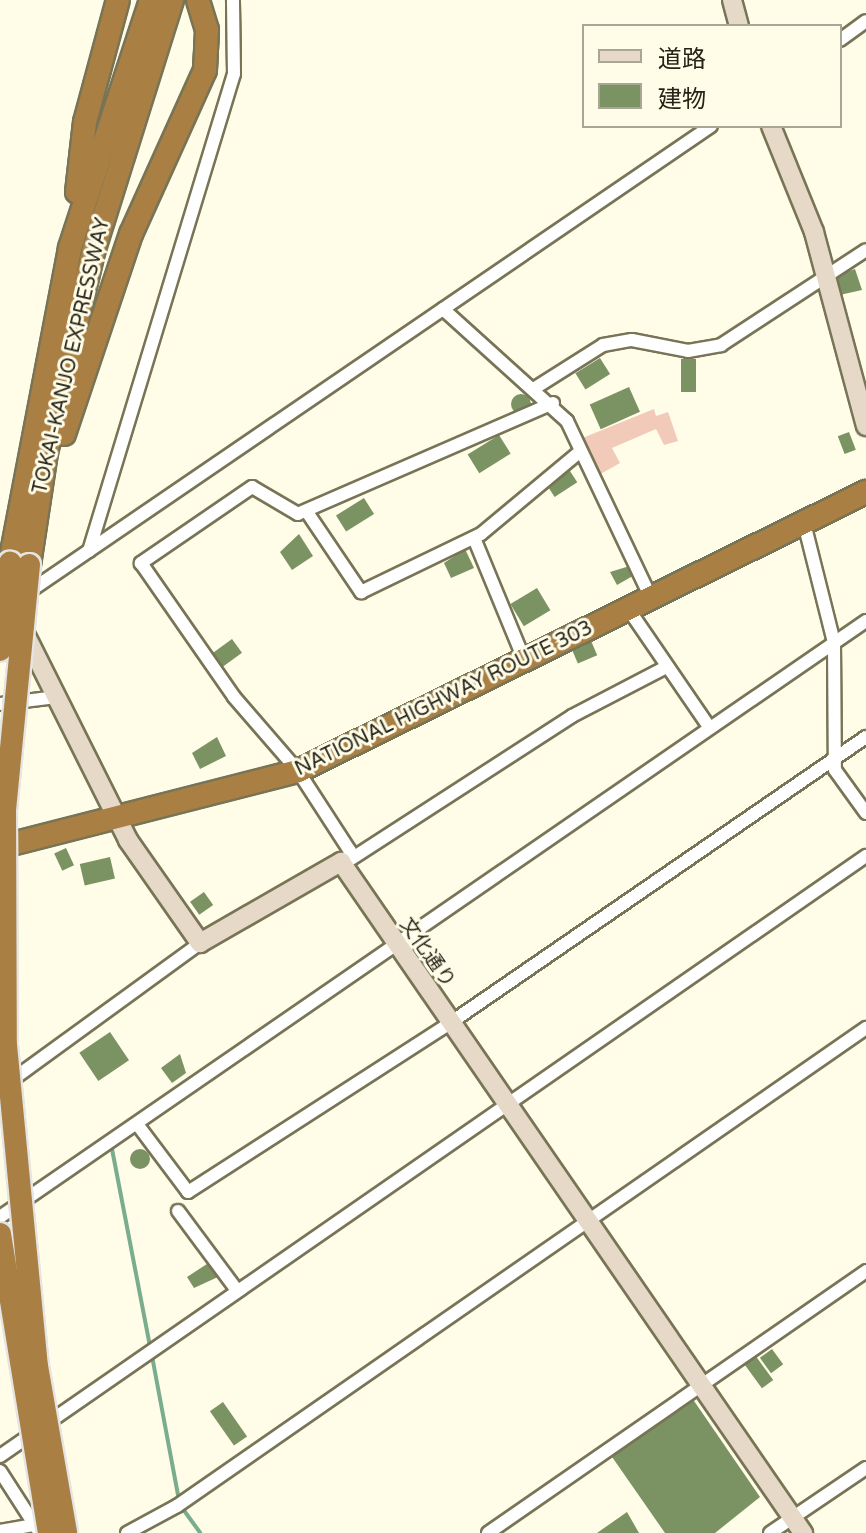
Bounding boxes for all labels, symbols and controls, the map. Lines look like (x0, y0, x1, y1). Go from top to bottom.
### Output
legend (582, 24, 842, 128)
text: 道路 (658, 45, 706, 74)
text: 建物 (658, 85, 706, 114)
street label: TOKAI-KANJO EXPRESSWAY (29, 216, 115, 496)
street label: NATIONAL HIGHWAY ROUTE 303 (291, 616, 597, 782)
street label: 文化通り (394, 913, 460, 993)

